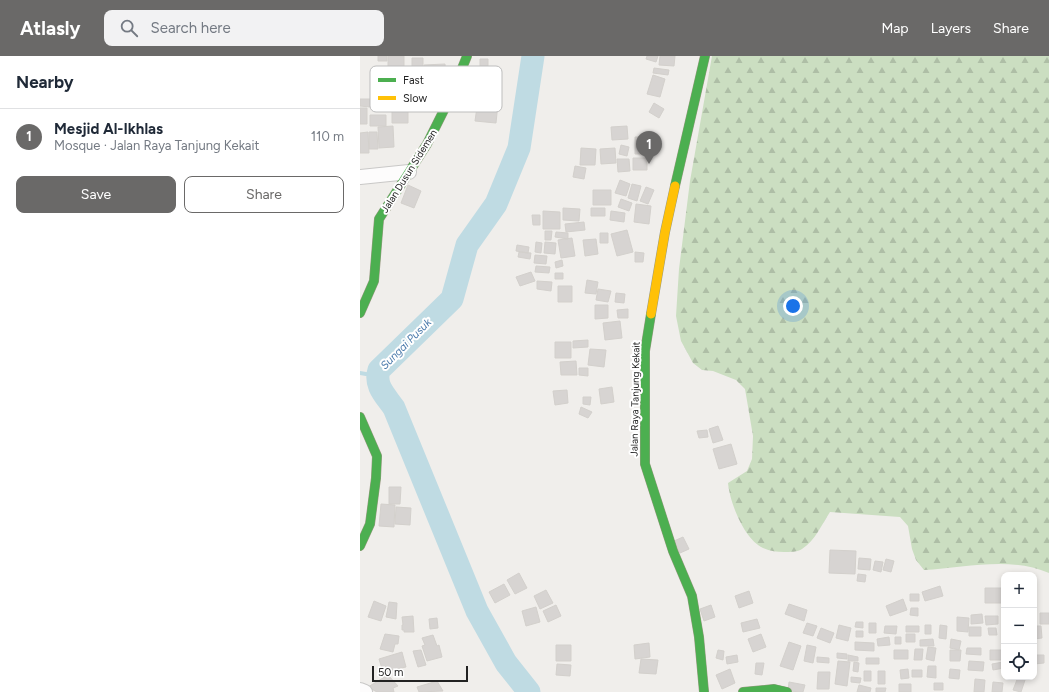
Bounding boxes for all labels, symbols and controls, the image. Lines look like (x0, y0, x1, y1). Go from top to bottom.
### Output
search box (104, 10, 384, 46)
text: Atlasly (20, 17, 80, 40)
icon: search (118, 17, 140, 39)
text: Search here (150, 19, 231, 37)
text: Map (881, 20, 909, 37)
text: Layers (931, 20, 971, 37)
text: Share (993, 20, 1029, 37)
legend (370, 66, 502, 112)
text: Nearby (16, 72, 74, 92)
text: Fast (403, 74, 424, 87)
text: Slow (403, 92, 427, 105)
text: Mesjid Al-Ikhlas (54, 120, 163, 138)
street label: Jalan Dusun Sidemen (378, 127, 440, 215)
text: 1 (26, 129, 32, 144)
text: 110 m (311, 129, 344, 144)
pin: 1 (636, 131, 662, 164)
text: Mosque · Jalan Raya Tanjung Kekait (54, 138, 259, 153)
button: Save (16, 176, 176, 213)
button: Share (184, 176, 344, 213)
your location (783, 296, 803, 316)
water label: Sungai Pusuk (378, 315, 435, 372)
street label: Jalan Raya Tanjung Kekait (627, 341, 643, 457)
map controls (1001, 572, 1037, 680)
button: + (1001, 572, 1037, 608)
button: − (1001, 608, 1037, 644)
button: locate (1001, 644, 1037, 680)
scale bar (372, 664, 468, 683)
text: 50 m (378, 666, 403, 679)

